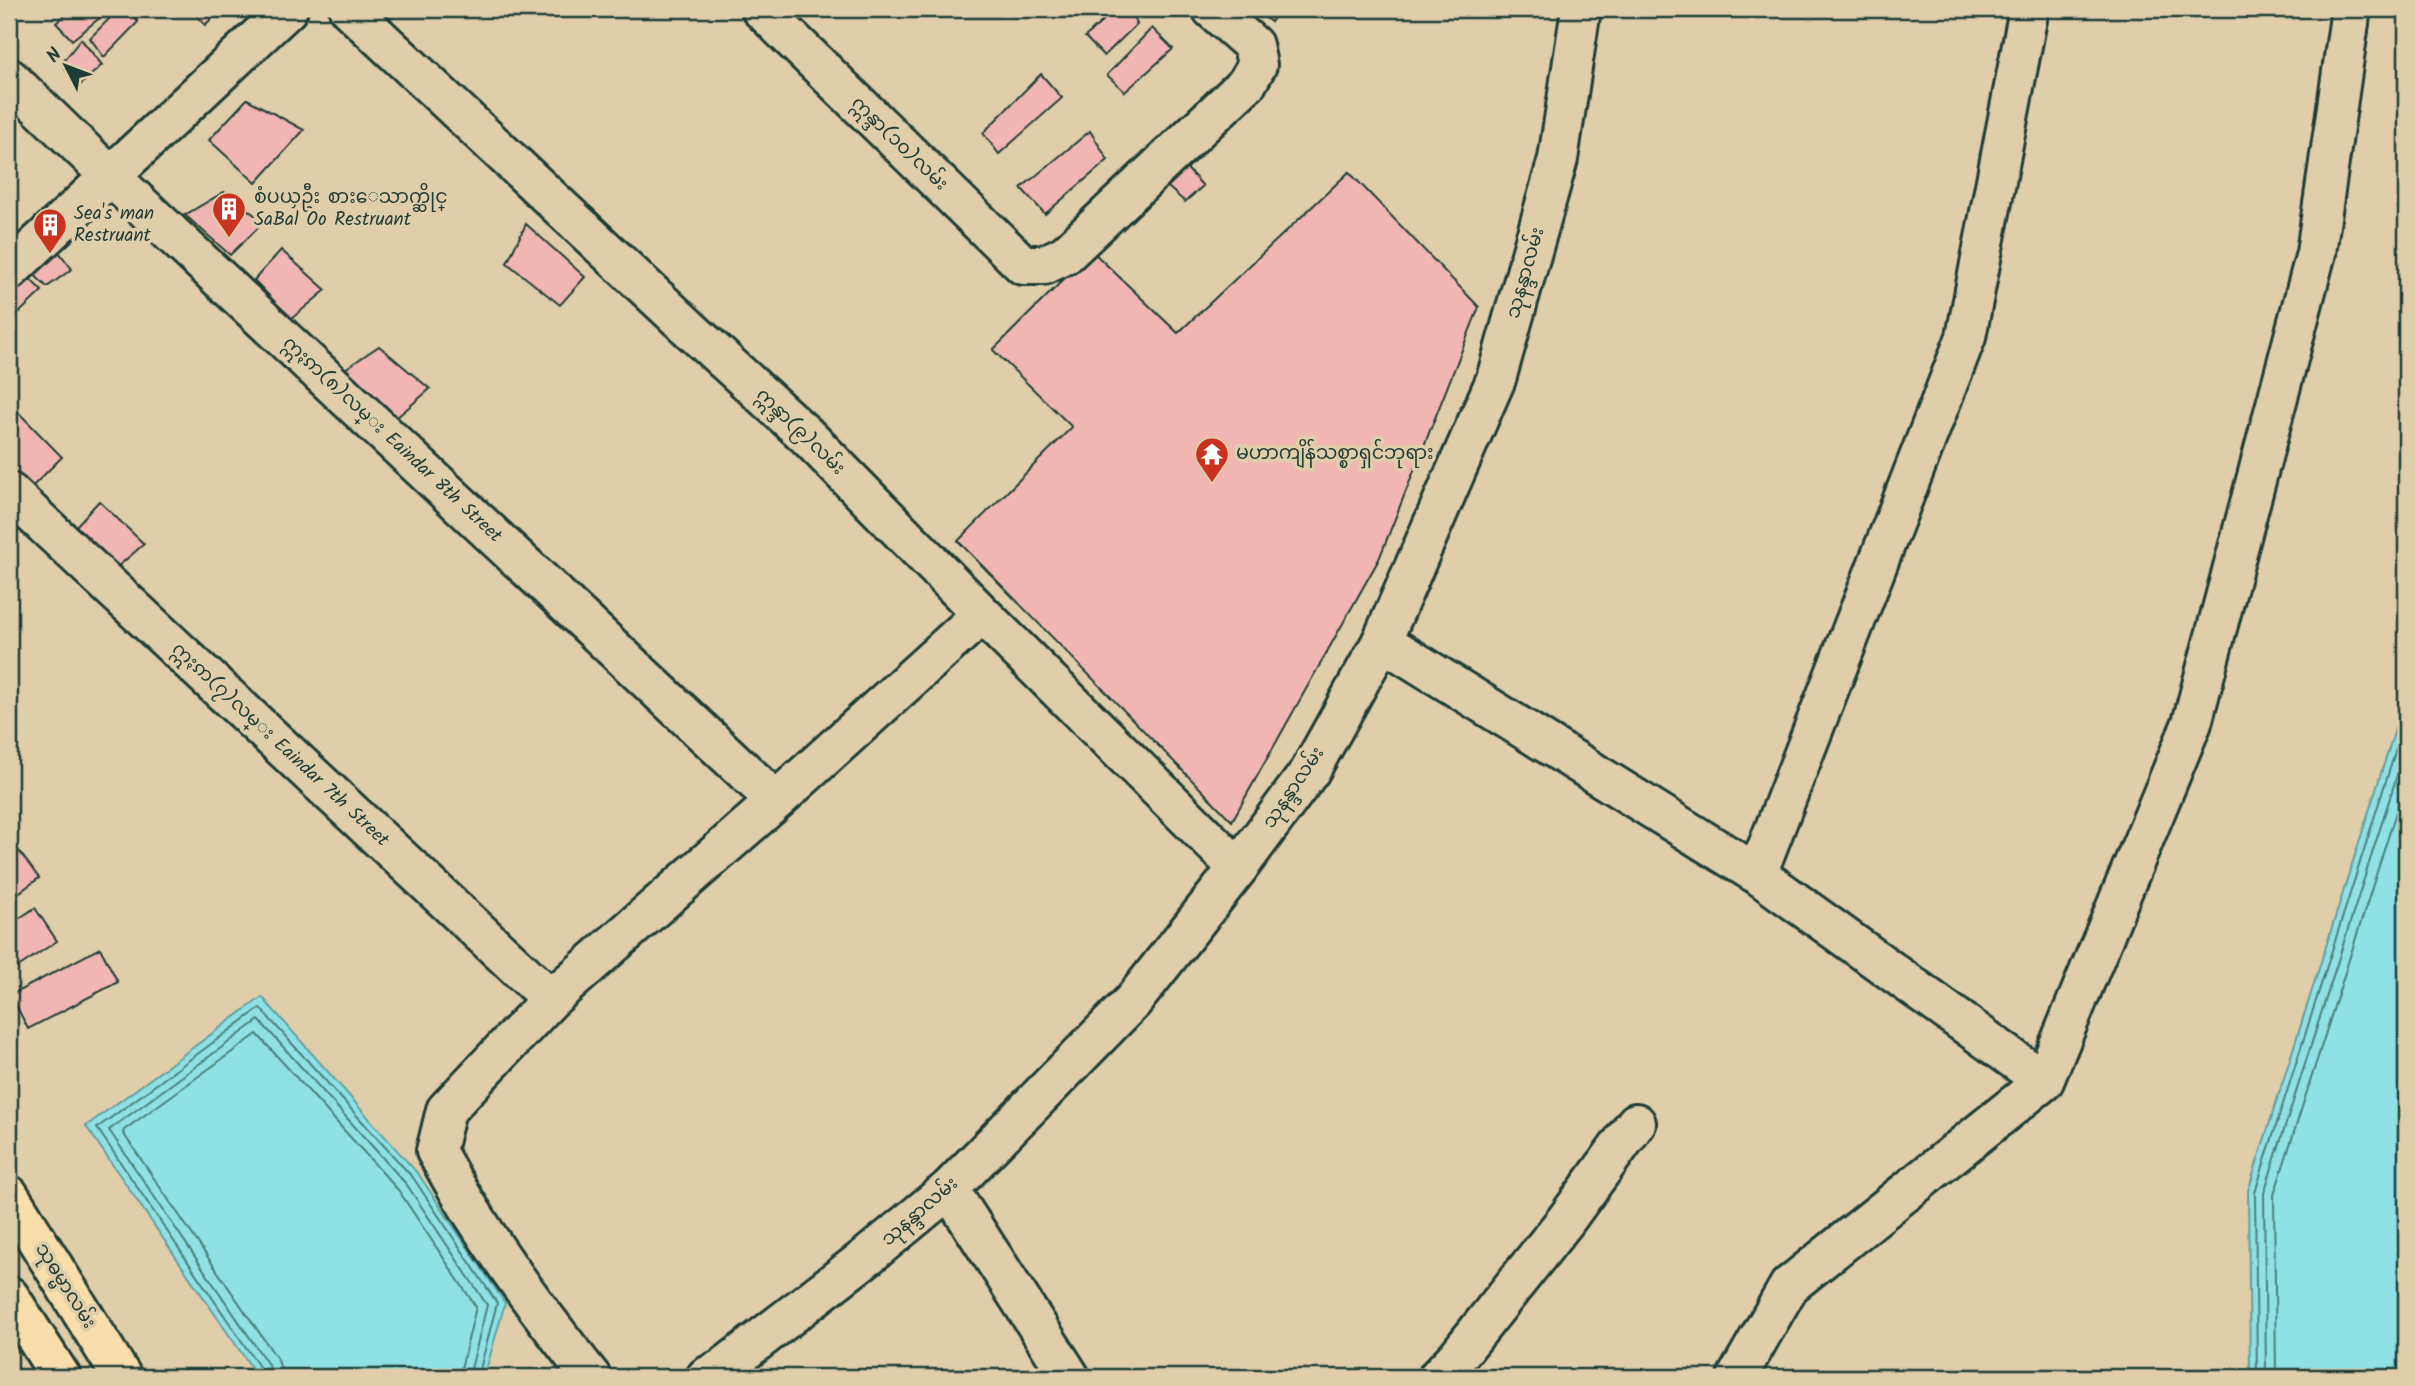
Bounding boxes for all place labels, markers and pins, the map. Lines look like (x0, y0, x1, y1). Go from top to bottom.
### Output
place label: စံပယ္ဦး စားေသာက္ဆိုင္ SaBal Oo Restruant (254, 182, 448, 235)
building icon: စံပယ္ဦး စားေသာက္ဆိုင္ SaBal Oo Restruant (210, 190, 248, 239)
place label: Sea's man Restruant (74, 199, 154, 251)
building icon: Sea's man Restruant (31, 206, 69, 255)
temple icon: မဟာကျိန်သစ္စာရှင်ဘုရား (1193, 435, 1231, 484)
place label: မဟာကျိန်သစ္စာရှင်ဘုရား (1236, 438, 1434, 469)

